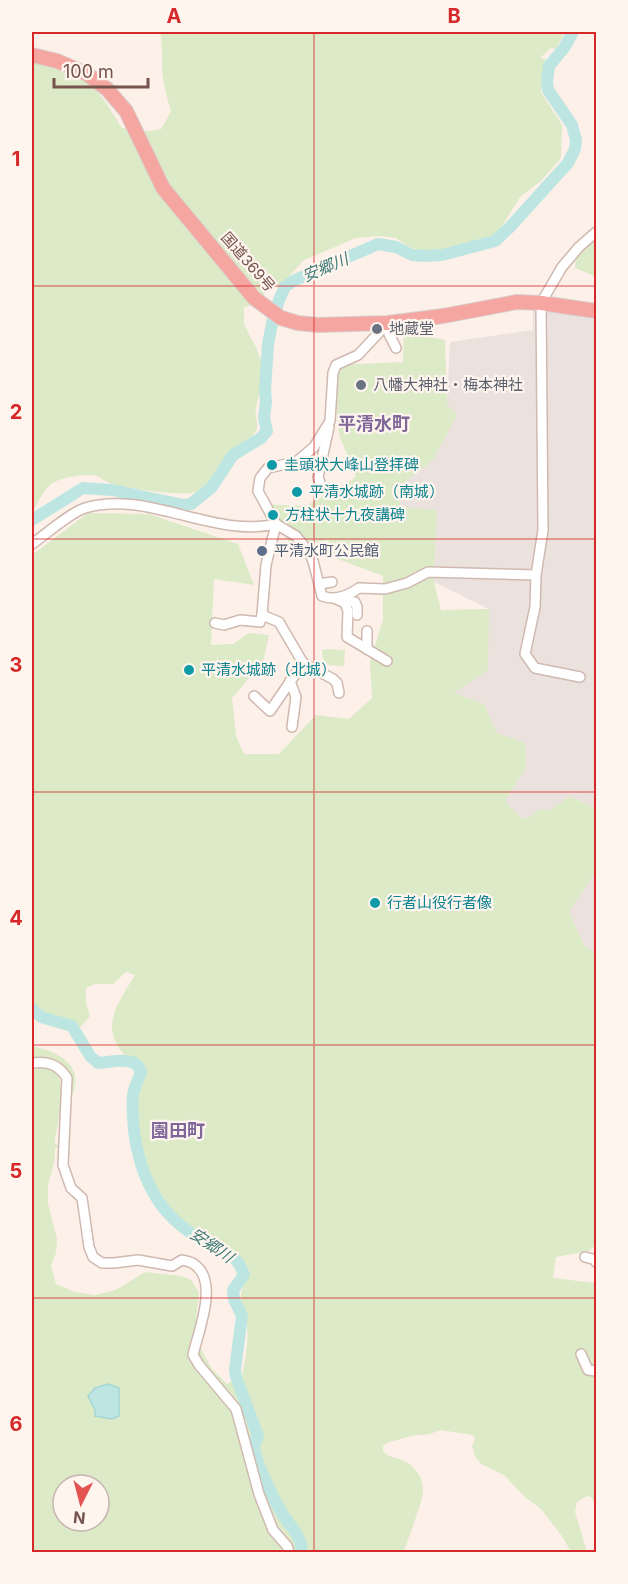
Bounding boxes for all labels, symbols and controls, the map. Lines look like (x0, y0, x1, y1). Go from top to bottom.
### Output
text: A (167, 4, 182, 28)
text: B (447, 4, 461, 28)
scale bar (54, 51, 148, 89)
text: 100 m (63, 61, 114, 82)
text: 1 (12, 147, 20, 171)
street label: 国道369号 (217, 228, 279, 295)
water label: 安郷川 (299, 248, 353, 286)
place label: 地蔵堂 (389, 319, 434, 338)
marker: 地蔵堂 (370, 322, 384, 336)
place label: 八幡大神社・梅本神社 (373, 375, 523, 394)
marker: 八幡大神社・梅本神社 (354, 378, 368, 392)
text: 2 (10, 400, 22, 424)
district label: 平清水町 (338, 413, 410, 434)
place label: 圭頭状大峰山登拝碑 (284, 455, 419, 474)
marker: 圭頭状大峰山登拝碑 (265, 458, 279, 472)
place label: 平清水城跡（南城） (309, 482, 444, 501)
marker: 平清水城跡（南城） (290, 485, 304, 499)
place label: 方柱状十九夜講碑 (285, 505, 405, 524)
marker: 方柱状十九夜講碑 (266, 508, 280, 522)
place label: 平清水町公民館 (274, 541, 379, 560)
marker: 平清水町公民館 (255, 544, 269, 558)
text: 3 (10, 653, 22, 677)
place label: 平清水城跡（北城） (201, 660, 336, 679)
marker: 平清水城跡（北城） (182, 663, 196, 677)
place label: 行者山役行者像 (387, 893, 492, 912)
marker: 行者山役行者像 (368, 896, 382, 910)
text: 4 (9, 906, 23, 930)
district label: 園田町 (151, 1120, 205, 1141)
text: 5 (10, 1159, 22, 1183)
water label: 安郷川 (187, 1223, 239, 1268)
text: 6 (10, 1412, 23, 1436)
north arrow (51, 1473, 111, 1533)
text: N (72, 1507, 87, 1529)

